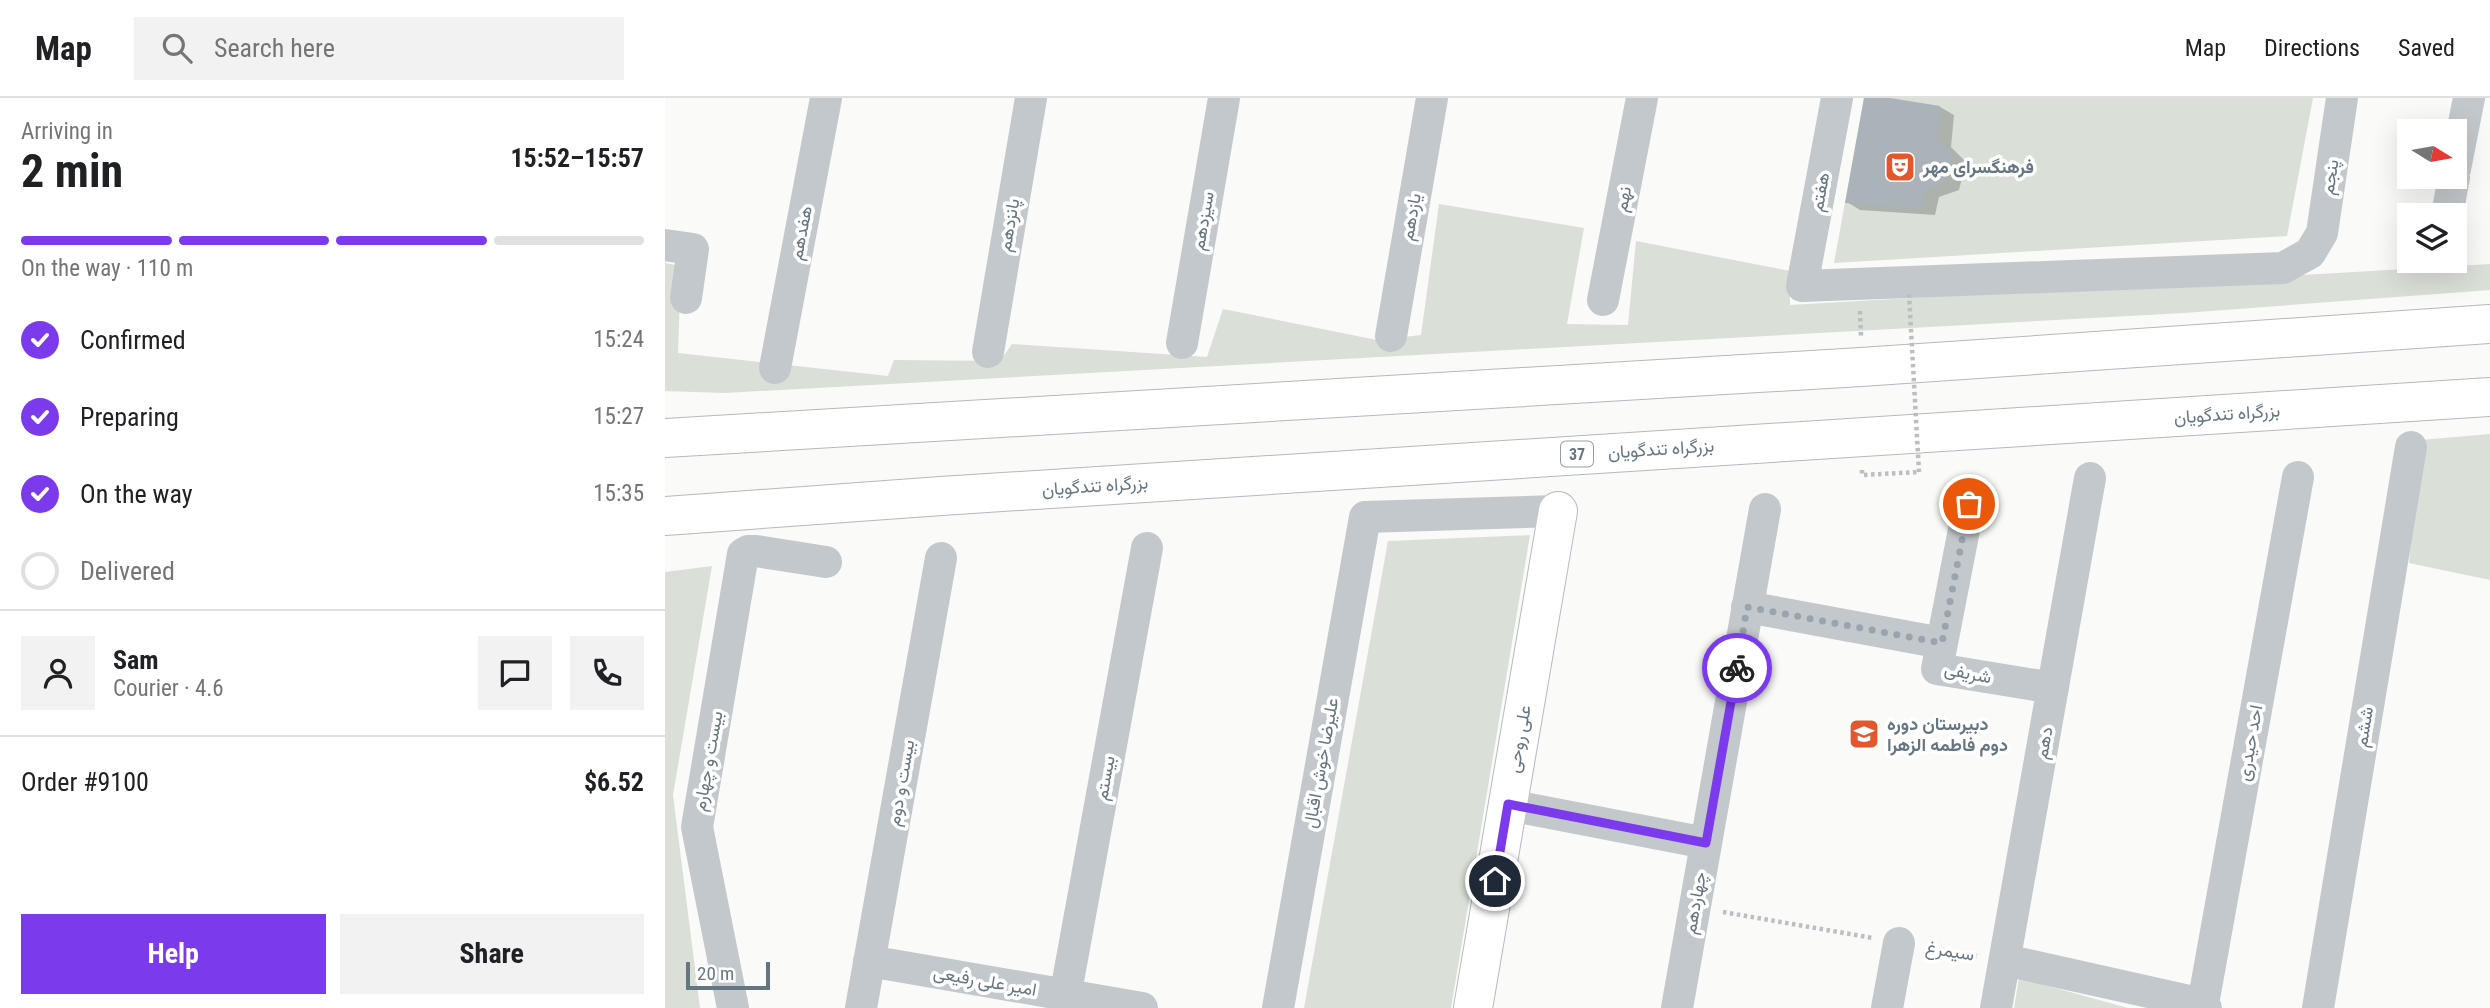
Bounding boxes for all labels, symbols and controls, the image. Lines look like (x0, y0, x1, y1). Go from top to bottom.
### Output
search box (134, 17, 624, 80)
text: Map (35, 29, 92, 68)
icon: search (158, 29, 196, 67)
text: Search here (214, 33, 335, 63)
text: Map (2185, 34, 2226, 62)
text: Directions (2264, 34, 2360, 62)
text: Saved (2398, 34, 2455, 62)
text: Arriving in (21, 118, 113, 145)
north arrow (2397, 119, 2467, 189)
map controls (2397, 119, 2467, 273)
text: 15:52–15:57 (510, 143, 644, 173)
text: 2 min (21, 144, 123, 198)
theatre icon: فرهنگسرای مهر (1883, 150, 1917, 184)
place label: فرهنگسرای مهر (1922, 156, 2034, 178)
street label: پنجم (2316, 158, 2345, 196)
street label: هفتم (1806, 171, 1835, 213)
street label: نهم (1610, 184, 1637, 214)
street label: سیزدهم (1187, 190, 1220, 252)
street label: یازدهم (1396, 192, 1427, 243)
street label: پانزدهم (994, 197, 1025, 253)
button: layers (2397, 203, 2467, 273)
street label: هفدهم (785, 204, 818, 262)
text: On the way · 110 m (21, 255, 193, 282)
icon: check (21, 321, 59, 359)
text: Confirmed (80, 325, 186, 355)
text: 15:24 (593, 326, 644, 353)
icon: check (21, 398, 59, 436)
street label: بزرگراه تندگویان (2173, 399, 2281, 429)
text: Preparing (80, 402, 179, 432)
text: 15:27 (593, 403, 644, 430)
street label: بزرگراه تندگویان (1607, 434, 1715, 464)
road number: 37 (1561, 442, 1593, 466)
street label: بزرگراه تندگویان (1041, 471, 1149, 501)
pin (1939, 474, 1999, 534)
icon: check (21, 475, 59, 513)
text: On the way (80, 479, 193, 509)
text: 15:35 (593, 480, 644, 507)
icon: bag (1950, 485, 1988, 523)
text: Delivered (80, 556, 175, 586)
courier (1702, 633, 1772, 703)
button: person (21, 636, 95, 710)
button: chat (478, 636, 552, 710)
button: phone (570, 636, 644, 710)
text: Sam (113, 645, 159, 675)
icon: bike (1718, 649, 1756, 687)
street label: شریفی (1943, 658, 1993, 688)
text: Courier · 4.6 (113, 675, 224, 702)
street label: علیرضا خوش اقبال (1299, 696, 1343, 830)
street label: علی روحی (1502, 703, 1536, 775)
street label: احد حیدری (2232, 703, 2268, 783)
street label: ششم (2350, 705, 2379, 749)
street label: بیست و چهارم (688, 709, 729, 813)
place label: دبیرستان دوره دوم فاطمه الزهرا (1887, 713, 2008, 757)
school or university icon: دبیرستان دوره دوم فاطمه الزهرا (1847, 717, 1881, 751)
street label: دهم (2030, 725, 2059, 761)
street label: بیست و دوم (883, 738, 920, 828)
street label: بیستم (1090, 754, 1121, 802)
text: Order #9100 (21, 767, 149, 797)
text: $6.52 (584, 767, 644, 797)
pin (1465, 851, 1525, 911)
icon: home (1476, 862, 1514, 900)
street label: چهاردهم (1679, 870, 1712, 936)
button: Help (21, 914, 326, 994)
button: Share (340, 914, 644, 994)
street label: سیمرغ (1924, 936, 1976, 967)
scale bar (686, 959, 770, 991)
street label: امیر علی رفیعی (932, 961, 1038, 1001)
text: 20 m (697, 962, 734, 985)

